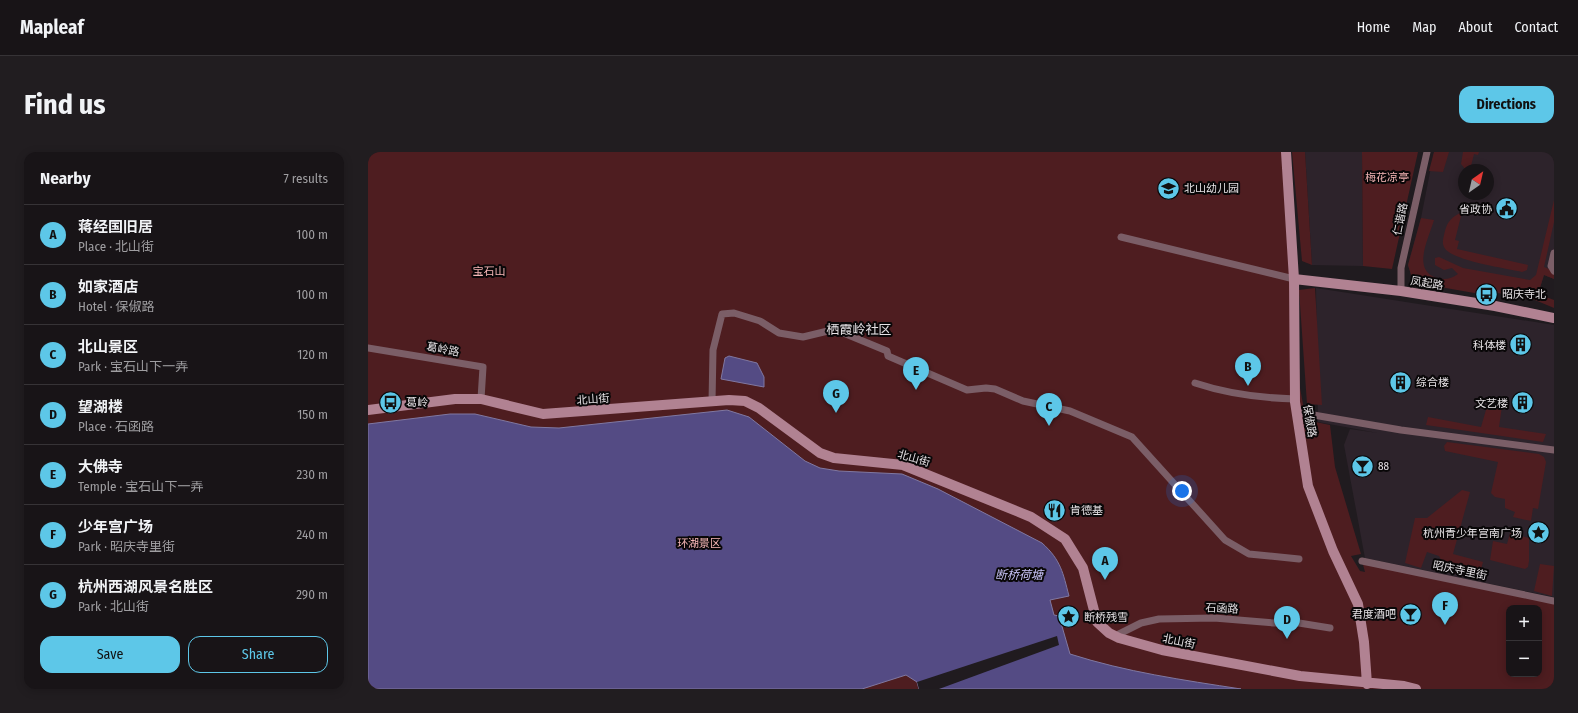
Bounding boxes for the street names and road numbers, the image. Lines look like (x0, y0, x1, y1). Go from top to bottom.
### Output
street label: 仁谐路 (1391, 202, 1410, 237)
street label: 凤起路 (1410, 274, 1444, 292)
street label: 葛岭路 (426, 340, 460, 359)
street label: 北山街 (576, 392, 610, 407)
street label: 保俶路 (1301, 404, 1319, 438)
street label: 北山街 (896, 448, 932, 469)
street label: 昭庆寺里街 (1432, 558, 1488, 583)
street label: 石函路 (1205, 601, 1239, 616)
street label: 北山街 (1161, 632, 1196, 651)

